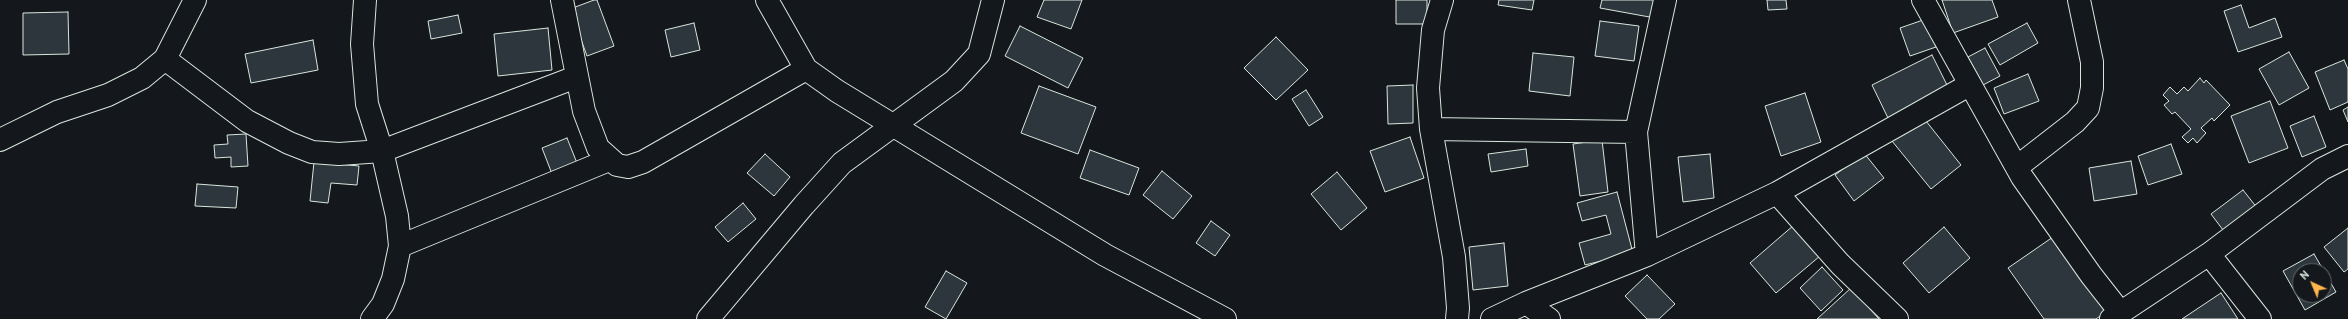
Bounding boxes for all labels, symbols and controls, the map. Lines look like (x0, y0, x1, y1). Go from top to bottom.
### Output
north arrow (2292, 263, 2332, 303)
text: N (2297, 268, 2312, 283)

